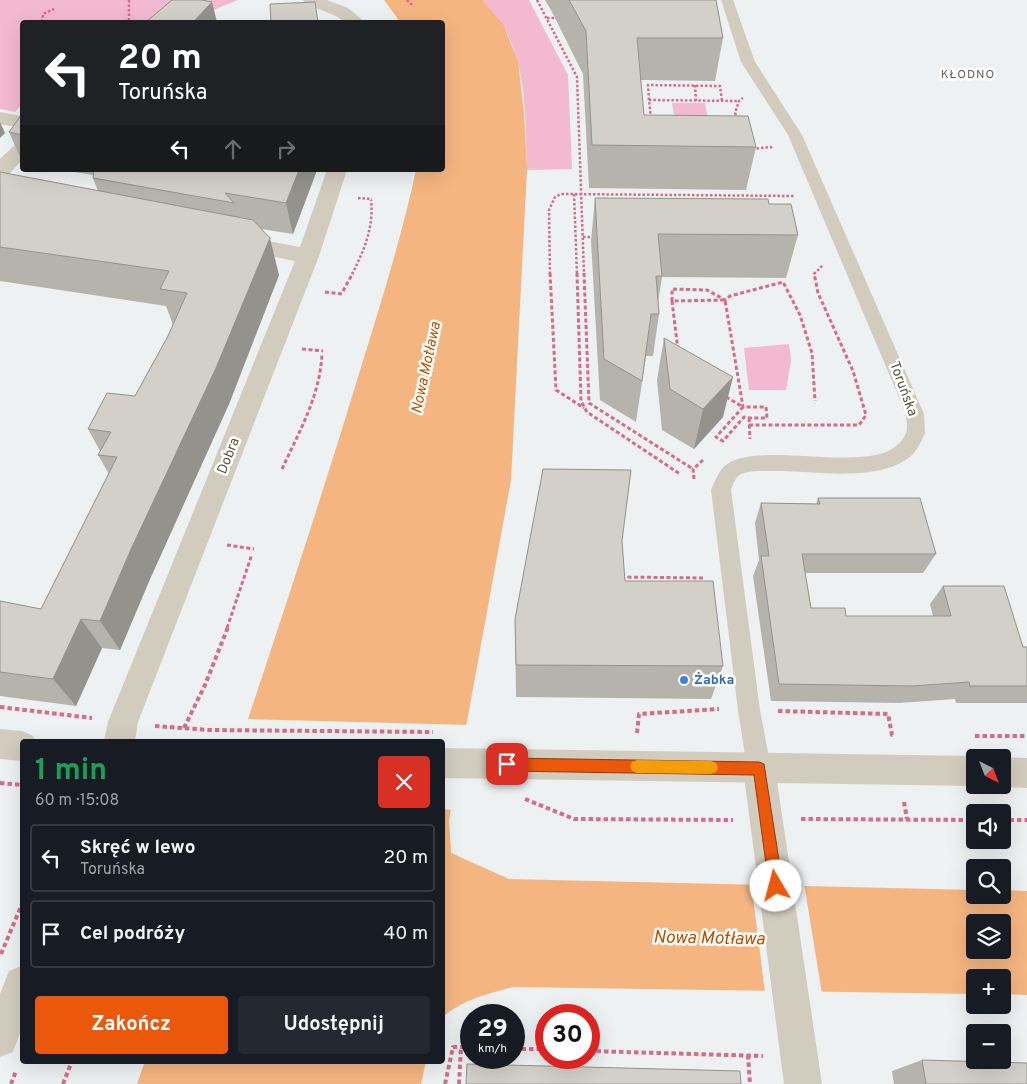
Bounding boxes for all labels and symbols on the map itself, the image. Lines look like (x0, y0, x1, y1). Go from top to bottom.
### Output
district label: KŁODNO (941, 67, 995, 83)
water label: Nowa Motława (408, 320, 446, 416)
street label: Toruńska (885, 359, 921, 419)
street label: Dobra (214, 435, 244, 477)
place label: Żabka (694, 672, 734, 689)
marker: Żabka (678, 674, 690, 686)
pin (486, 743, 528, 785)
north arrow (966, 749, 1011, 794)
position arrow (749, 859, 801, 911)
water label: Nowa Motława (653, 927, 766, 951)
speed limit sign: 30 (535, 1004, 600, 1069)

